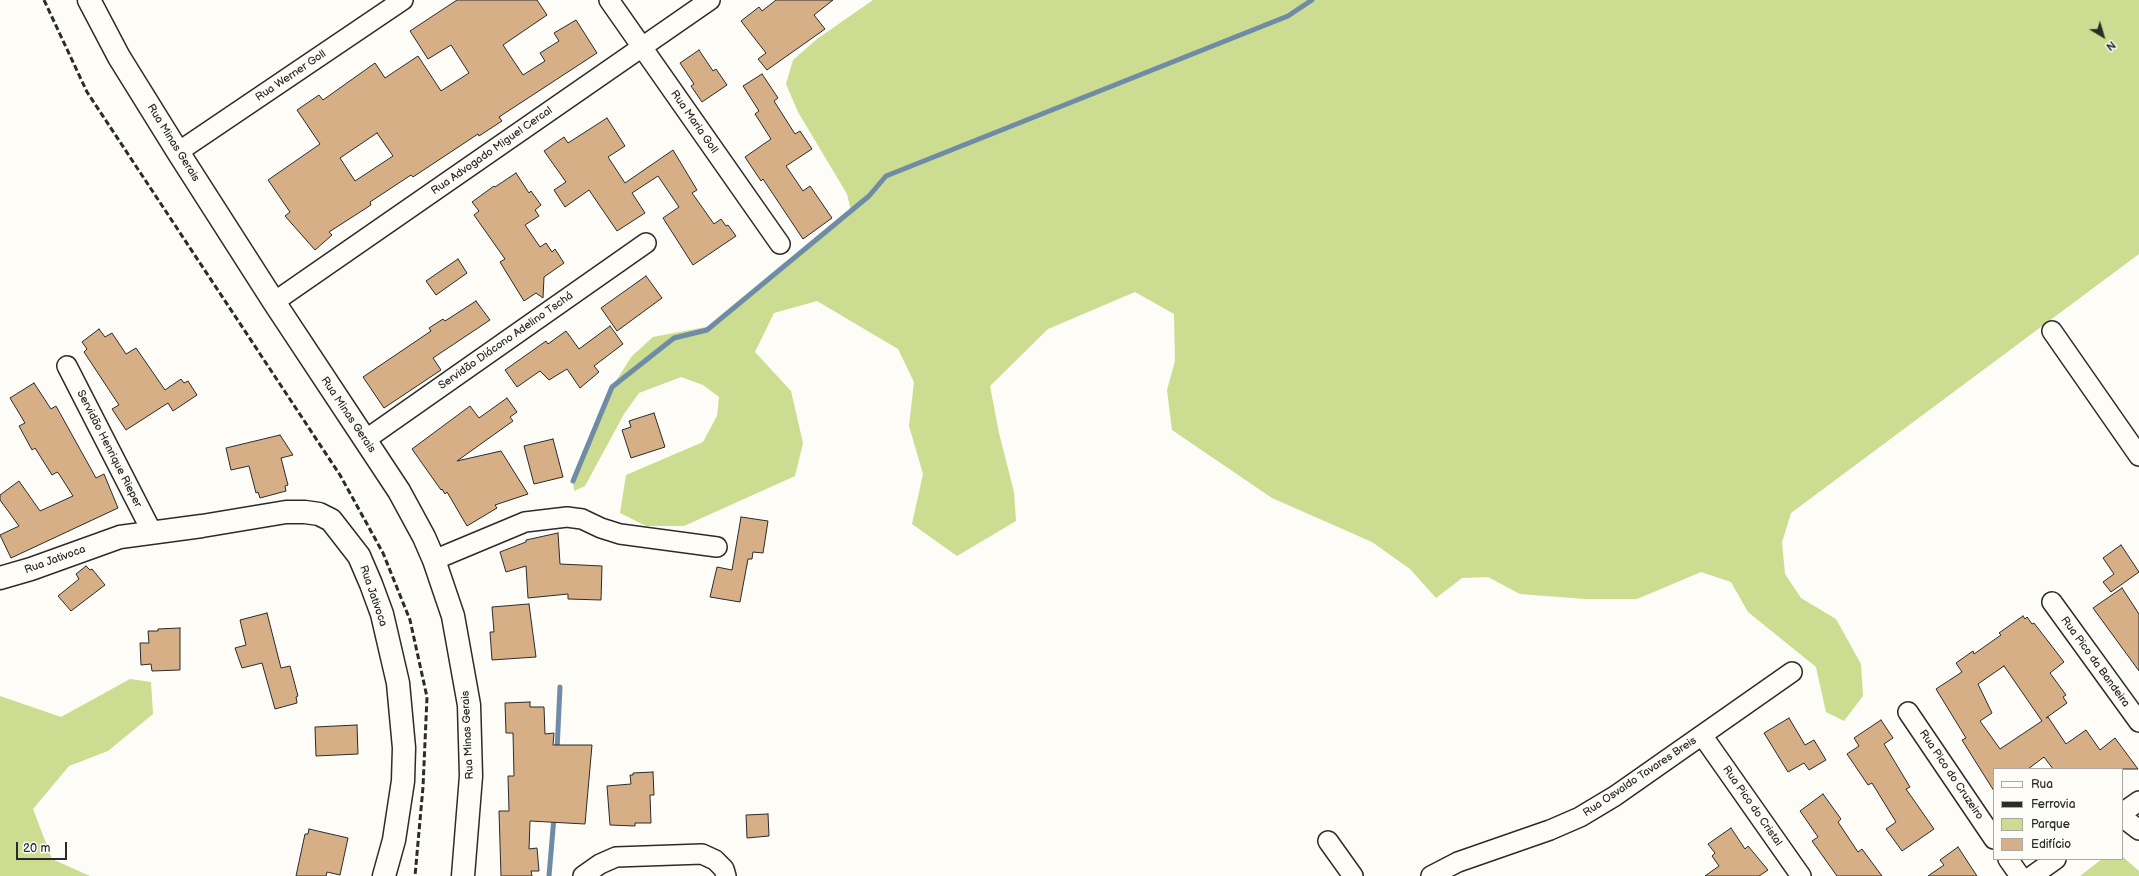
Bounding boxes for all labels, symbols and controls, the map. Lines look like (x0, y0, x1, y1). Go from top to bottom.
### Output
north arrow (2083, 16, 2123, 56)
text: N (2103, 38, 2118, 54)
street label: Rua Werner Goll (253, 48, 329, 104)
street label: Rua Maria Goll (667, 88, 721, 156)
street label: Rua Minas Gerais (144, 102, 202, 184)
street label: Rua Advogado Miguel Cercal (429, 104, 555, 198)
street label: Servidão Diácono Adelino Tschá (436, 289, 576, 393)
street label: Rua Minas Gerais (318, 374, 378, 456)
street label: Servidão Henrique Rieper (74, 388, 144, 510)
street label: Rua Jativoca (23, 543, 87, 577)
street label: Rua Jativoca (356, 564, 390, 628)
street label: Rua Pico da Bandeira (2058, 614, 2132, 710)
street label: Rua Minas Gerais (459, 690, 477, 780)
street label: Rua Pico do Cruzeiro (1916, 728, 1986, 822)
street label: Rua Osvaldo Tavares Breis (1581, 734, 1699, 820)
street label: Rua Pico do Cristal (1719, 763, 1785, 849)
legend (1993, 768, 2123, 860)
text: Rua (2031, 777, 2053, 792)
text: Ferrovia (2031, 797, 2075, 812)
text: Parque (2031, 817, 2070, 832)
scale bar (18, 834, 69, 860)
text: Edifício (2031, 837, 2071, 852)
text: 20 m (23, 841, 50, 856)

